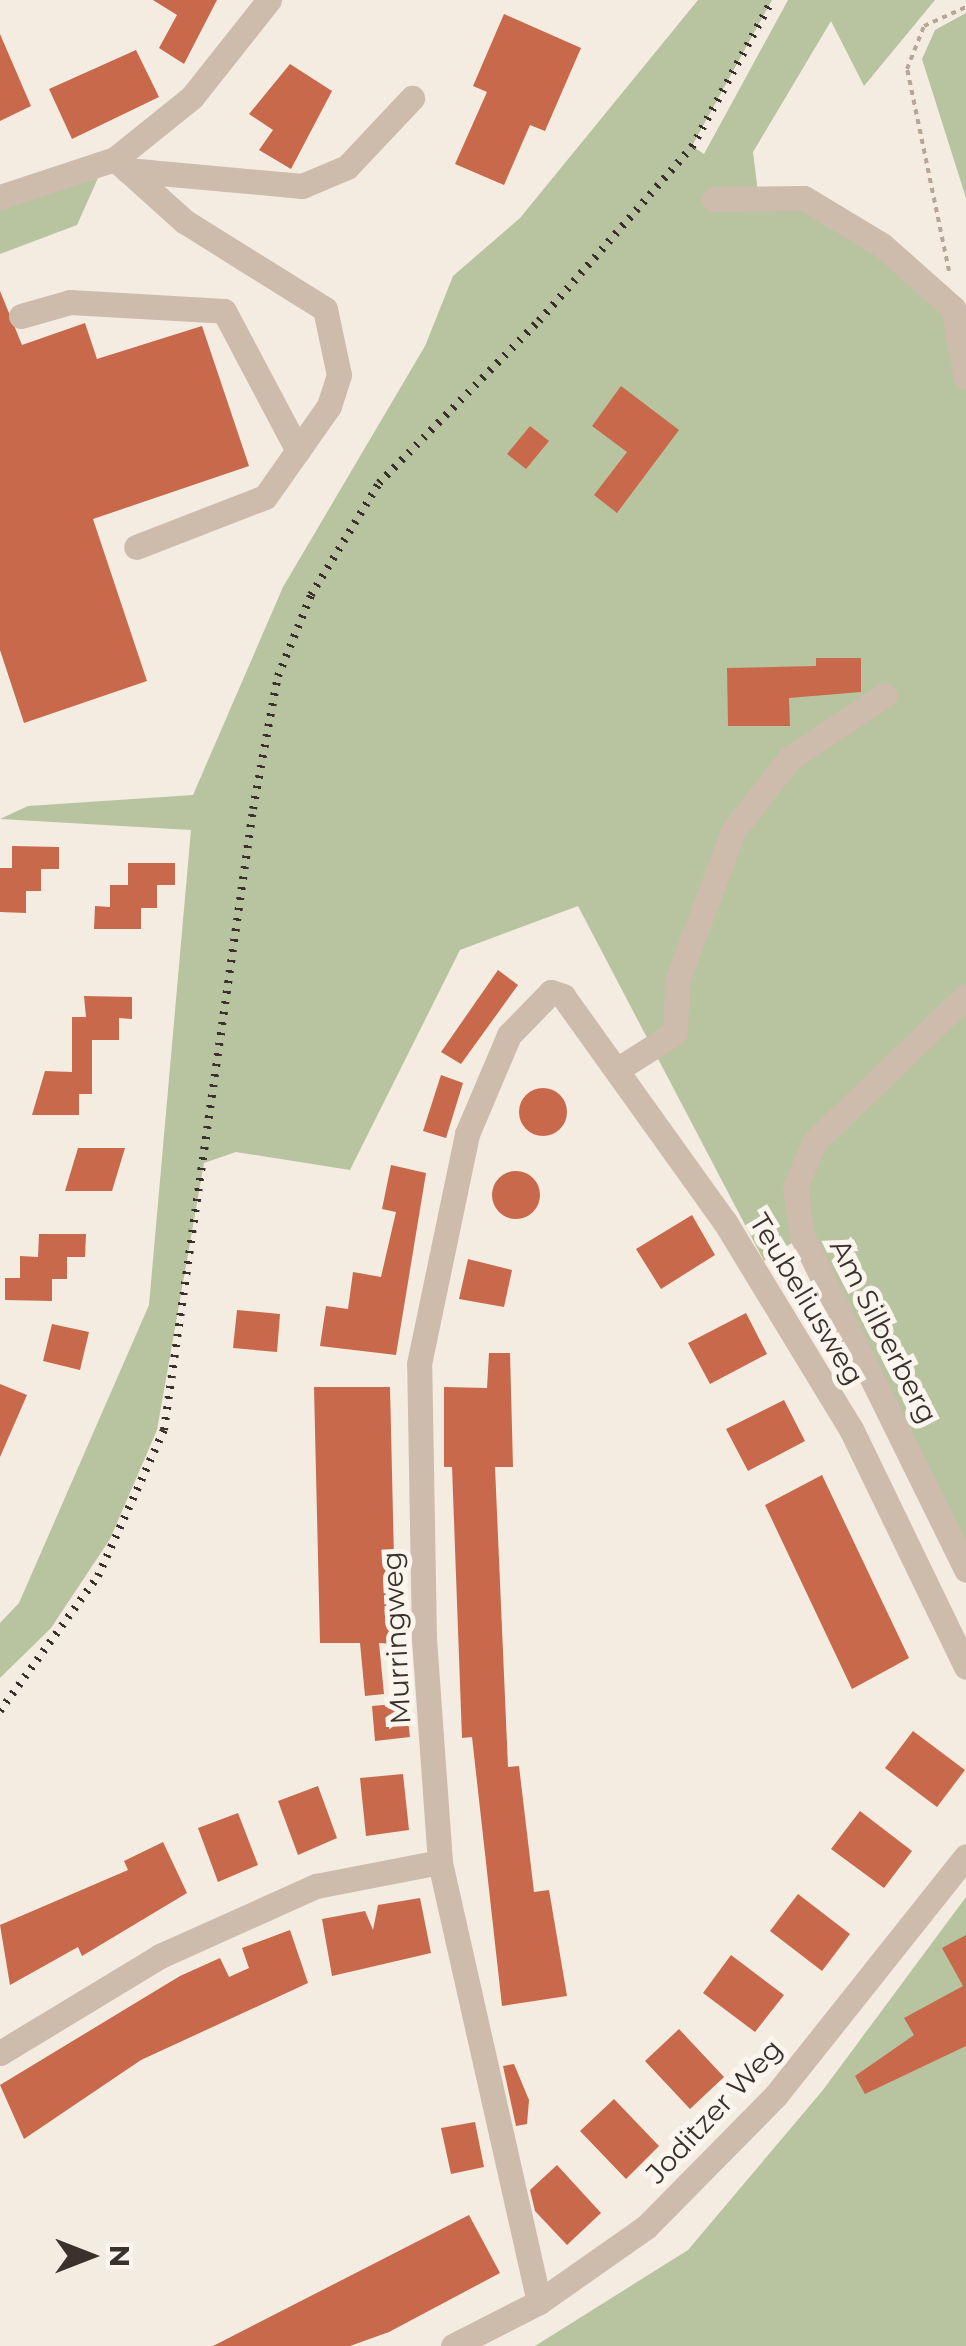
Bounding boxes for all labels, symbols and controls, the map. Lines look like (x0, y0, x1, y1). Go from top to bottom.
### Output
street label: Teubeliusweg (743, 1207, 871, 1391)
street label: Am Silberberg (823, 1233, 945, 1429)
street label: Murringweg (375, 1550, 417, 1726)
street label: Joditzer Weg (639, 2032, 789, 2190)
north arrow (40, 2206, 140, 2306)
text: N (103, 2245, 137, 2267)

